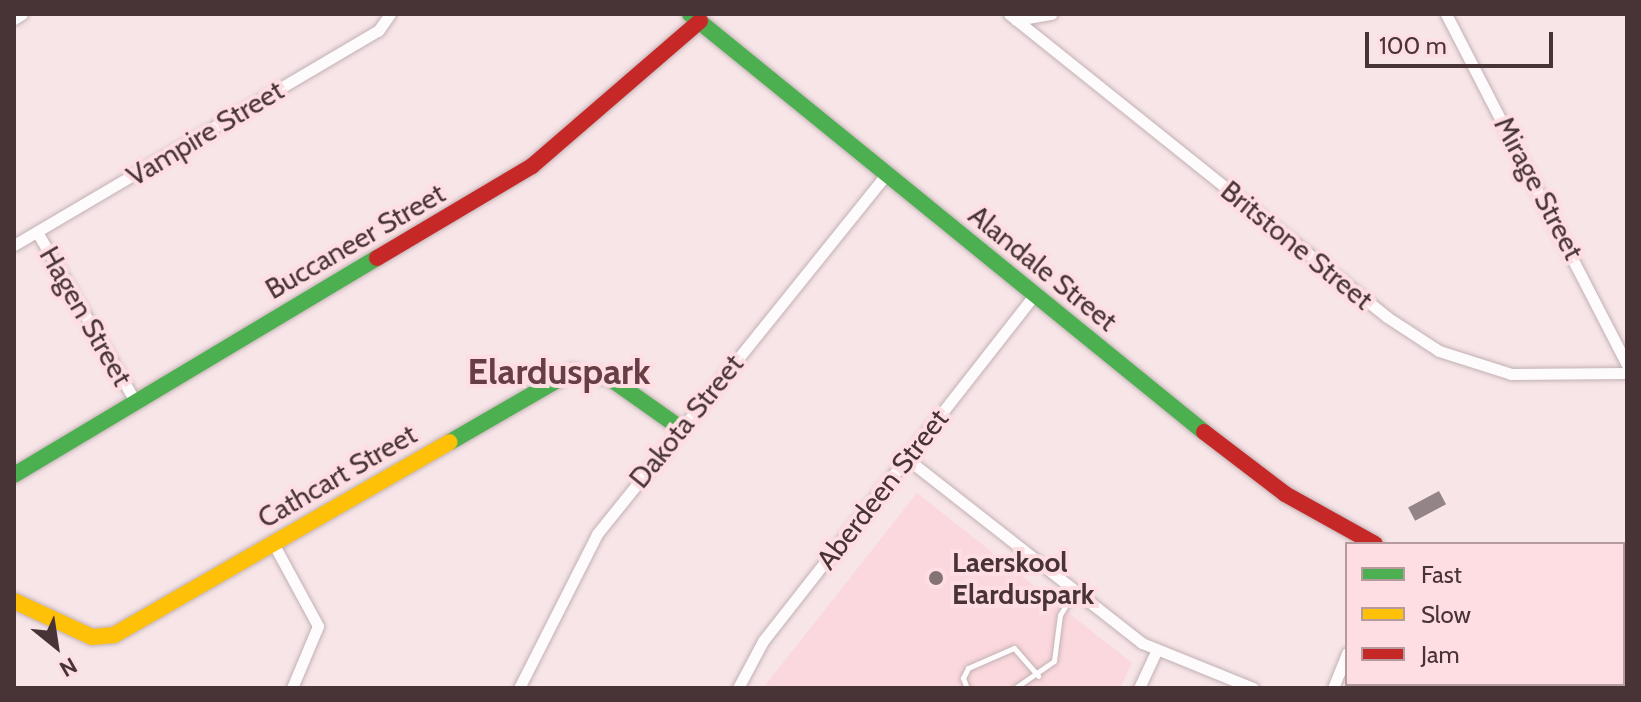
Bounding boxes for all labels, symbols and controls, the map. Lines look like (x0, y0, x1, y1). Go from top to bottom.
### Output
scale bar (1369, 16, 1557, 66)
text: 100 m (1379, 31, 1447, 60)
street label: Vampire Street (121, 73, 289, 193)
street label: Mirage Street (1487, 111, 1591, 265)
street label: Britstone Street (1214, 174, 1380, 316)
street label: Buccaneer Street (259, 176, 451, 306)
street label: Alandale Street (962, 198, 1124, 338)
street label: Hagen Street (33, 240, 139, 392)
street label: Dakota Street (622, 348, 750, 494)
district label: Elarduspark (468, 350, 650, 394)
street label: Aberdeen Street (809, 402, 955, 576)
street label: Cathcart Street (252, 417, 422, 535)
legend (1345, 542, 1625, 686)
place label: Laerskool Elarduspark (952, 545, 1094, 611)
text: Fast (1421, 560, 1462, 589)
marker: Laerskool Elarduspark (927, 569, 945, 587)
text: Slow (1421, 600, 1471, 629)
north arrow (16, 606, 96, 686)
text: Jam (1421, 640, 1459, 669)
text: N (55, 652, 82, 683)

